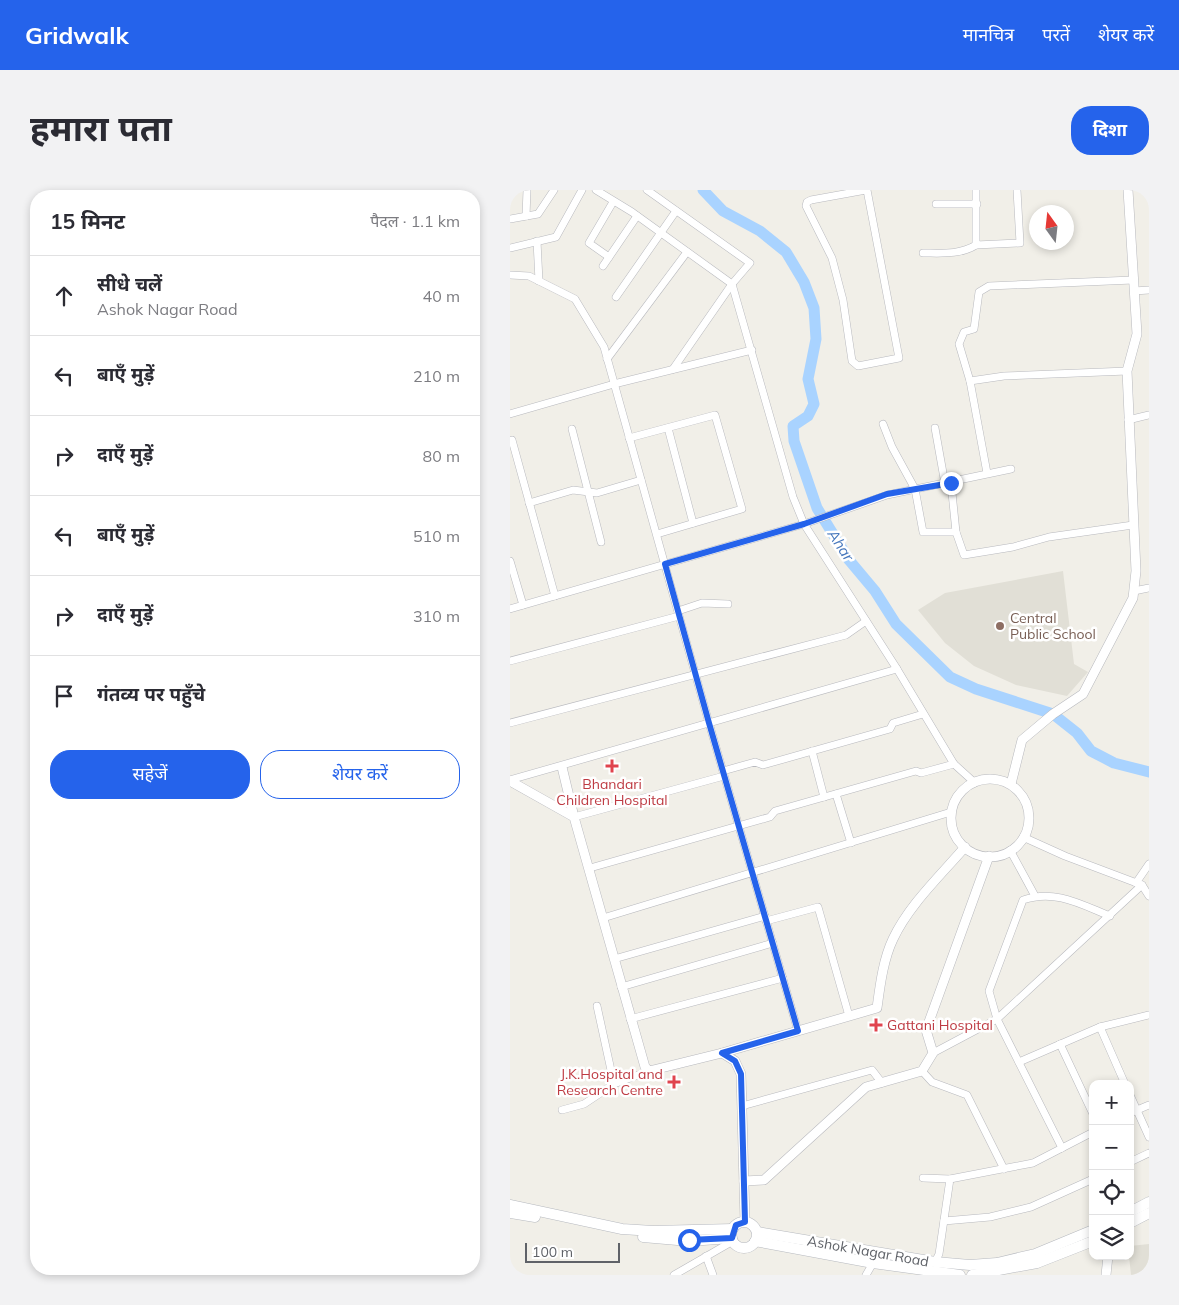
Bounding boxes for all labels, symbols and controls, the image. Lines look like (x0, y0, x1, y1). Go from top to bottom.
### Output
text: Gridwalk (25, 20, 129, 50)
text: मानचित्र (963, 23, 1014, 46)
text: परतें (1042, 23, 1070, 46)
text: शेयर करें (1098, 23, 1154, 46)
text: हमारा पता (30, 106, 172, 150)
button: दिशा (1071, 106, 1149, 155)
north arrow (1029, 205, 1074, 250)
text: 15 मिनट (50, 208, 125, 234)
text: पैदल · 1.1 km (370, 211, 460, 231)
text: सीधे चलें (97, 272, 162, 296)
icon: ahead (50, 282, 78, 310)
text: 40 m (423, 286, 460, 306)
text: Ashok Nagar Road (97, 299, 238, 319)
icon: left (50, 362, 78, 390)
text: बाएँ मुड़ें (97, 362, 154, 386)
text: 210 m (413, 366, 460, 386)
icon: right (50, 442, 78, 470)
text: दाएँ मुड़ें (97, 442, 153, 466)
text: 80 m (423, 446, 460, 466)
route end (940, 472, 963, 495)
icon: left (50, 522, 78, 550)
text: बाएँ मुड़ें (97, 522, 154, 546)
water label: Ahar (823, 525, 859, 565)
text: 510 m (413, 526, 460, 546)
icon: right (50, 602, 78, 630)
text: दाएँ मुड़ें (97, 602, 153, 626)
text: 310 m (413, 606, 460, 626)
place label: Central Public School (1010, 609, 1096, 643)
marker: Central Public School (994, 620, 1006, 632)
icon: arrive (50, 682, 78, 710)
text: गंतव्य पर पहुँचे (97, 682, 205, 706)
button: सहेजें (50, 750, 250, 799)
button: शेयर करें (260, 750, 460, 799)
marker: Bhandari Children Hospital (605, 759, 619, 773)
place label: Bhandari Children Hospital (556, 775, 668, 809)
place label: Gattani Hospital (887, 1016, 993, 1034)
marker: Gattani Hospital (869, 1018, 883, 1032)
place label: J.K.Hospital and Research Centre (557, 1065, 663, 1099)
marker: J.K.Hospital and Research Centre (667, 1075, 681, 1089)
map controls (1089, 1080, 1134, 1260)
button: + (1089, 1080, 1134, 1125)
button: − (1089, 1125, 1134, 1170)
button: locate (1089, 1170, 1134, 1215)
button: layers (1089, 1215, 1134, 1260)
route start (678, 1229, 701, 1252)
street label: Ashok Nagar Road (806, 1231, 930, 1271)
scale bar (525, 1240, 620, 1263)
text: 100 m (532, 1243, 573, 1261)

